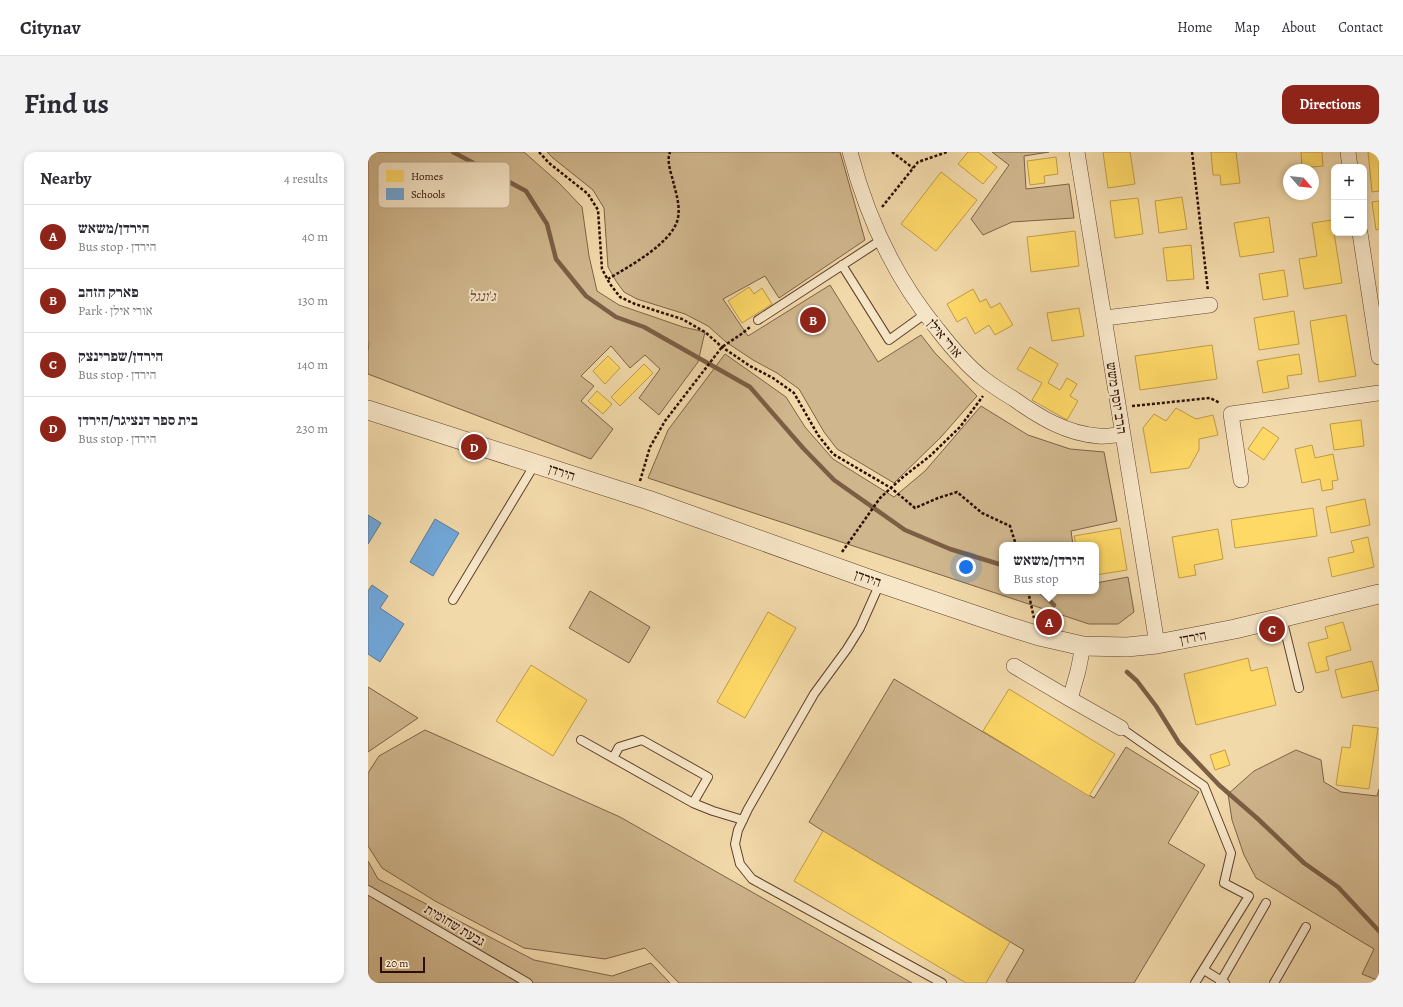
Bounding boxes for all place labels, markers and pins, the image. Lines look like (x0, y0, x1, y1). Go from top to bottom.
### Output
pin: B (800, 305, 826, 335)
pin: D (461, 432, 487, 462)
pin: A (1036, 607, 1062, 637)
pin: C (1259, 614, 1285, 644)

